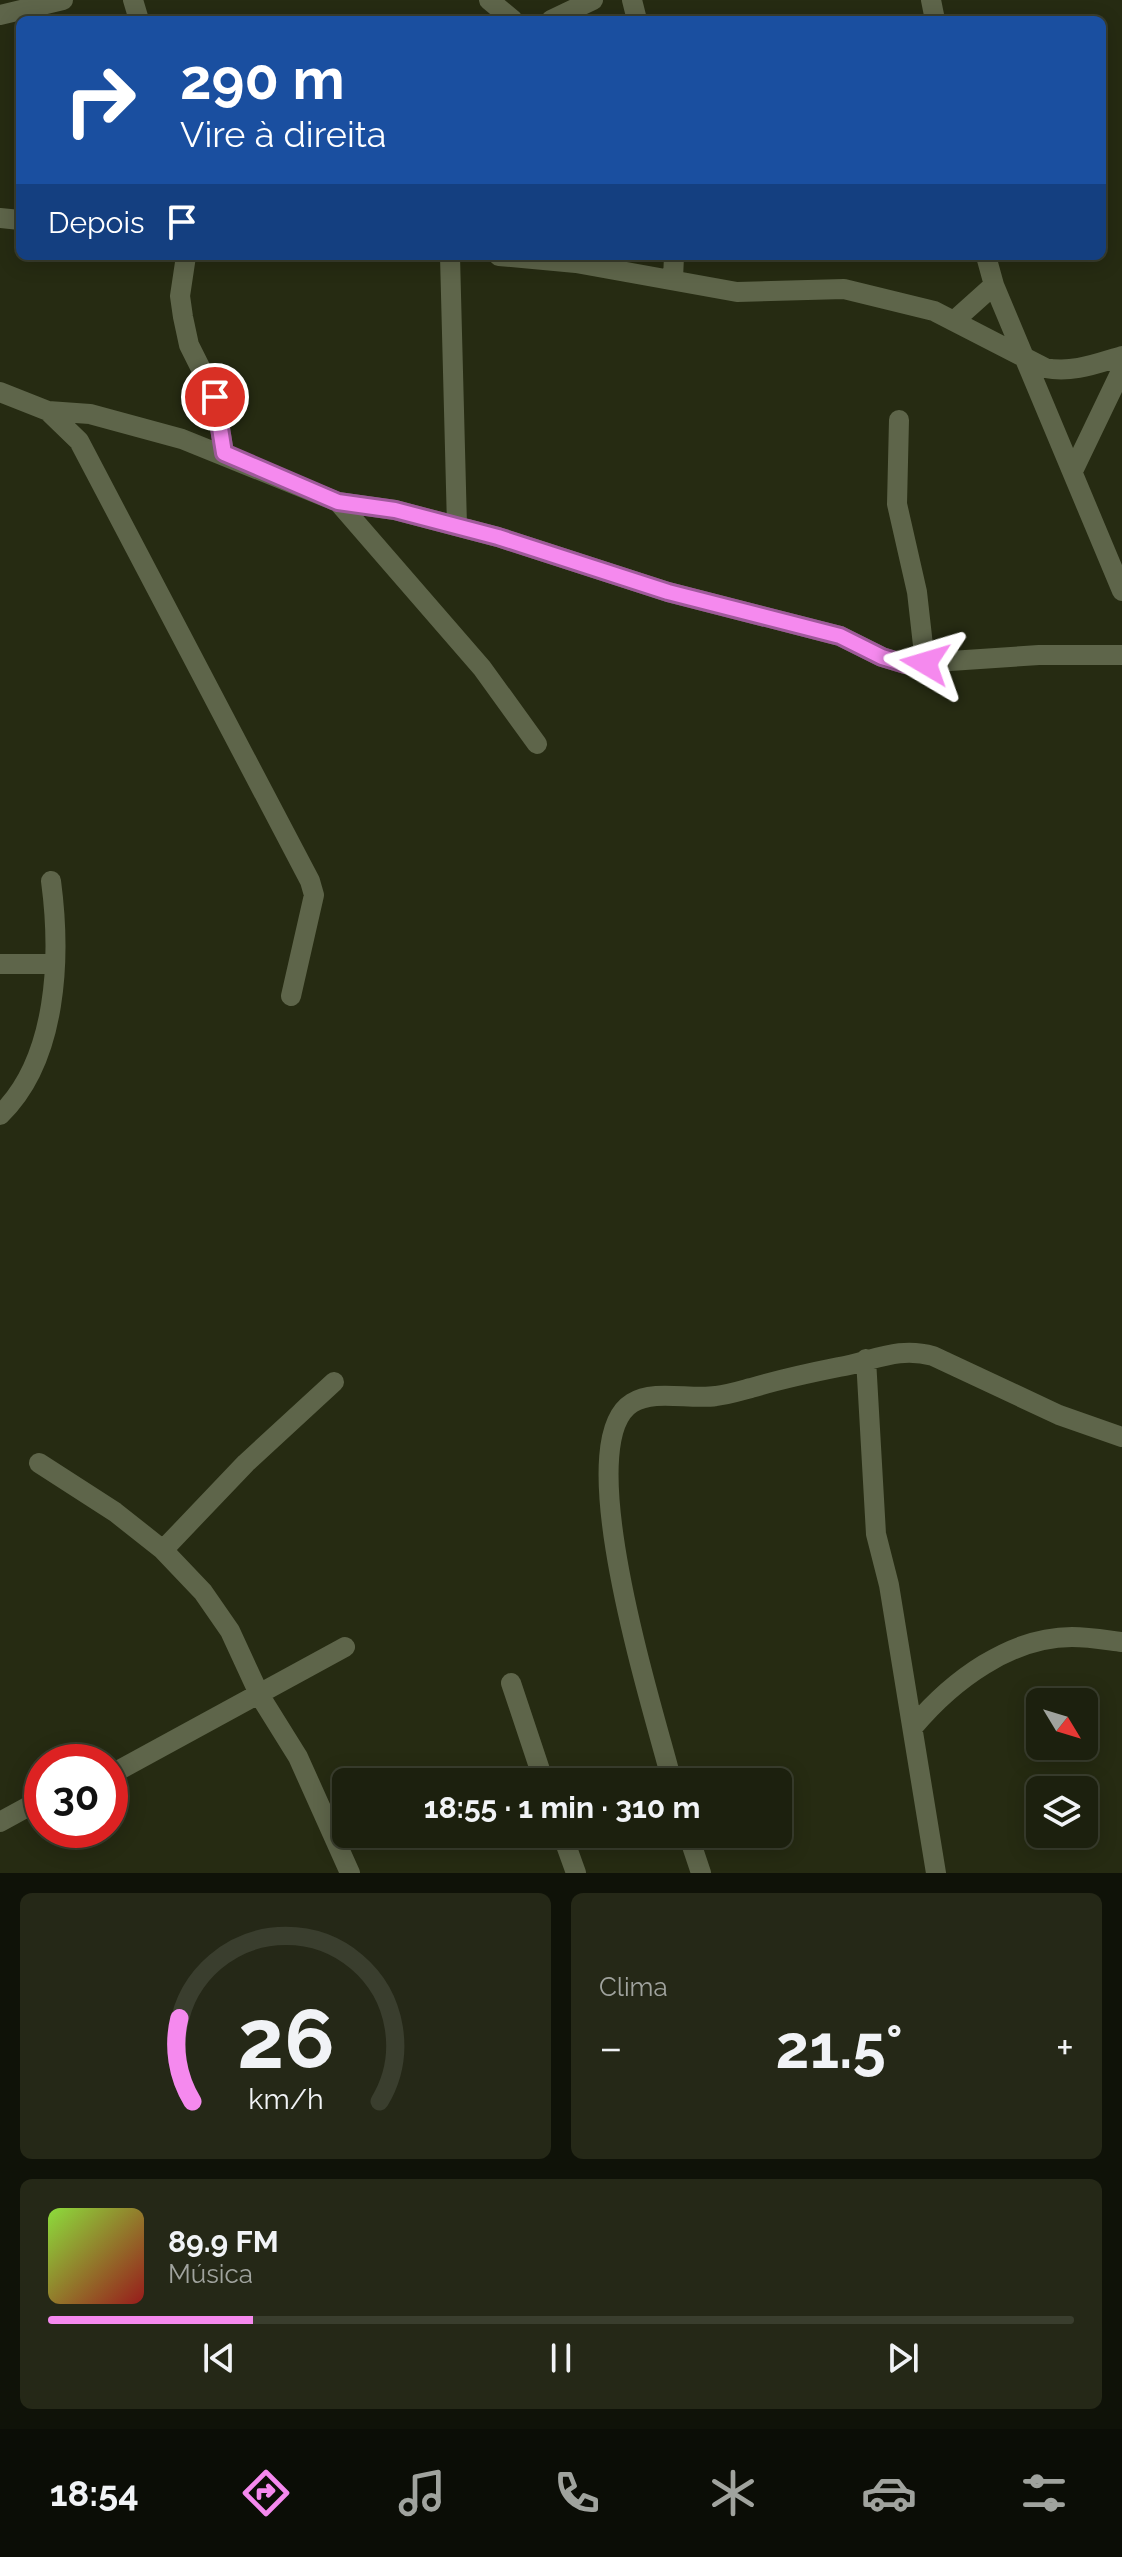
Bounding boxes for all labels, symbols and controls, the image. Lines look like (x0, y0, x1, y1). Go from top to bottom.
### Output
text: 290 m (180, 46, 345, 112)
icon: right (48, 48, 152, 152)
text: Vire à direita (180, 113, 386, 155)
icon: arrive (160, 200, 204, 244)
text: Depois (48, 205, 144, 240)
pin (181, 363, 249, 431)
icon: arrive (193, 375, 237, 419)
position arrow (883, 621, 967, 705)
north arrow (1026, 1688, 1098, 1760)
map controls (1026, 1688, 1098, 1848)
speed limit sign: 30 (24, 1744, 128, 1848)
button: layers (1026, 1776, 1098, 1848)
text: 18:55 · 1 min · 310 m (424, 1790, 700, 1825)
text: Clima (599, 1972, 668, 2002)
text: 26 (237, 1990, 334, 2087)
text: 21.5° (776, 2012, 903, 2082)
text: − (599, 2022, 623, 2073)
text: + (1056, 2022, 1074, 2073)
text: km/h (248, 2082, 323, 2116)
text: 89.9 FM (168, 2224, 279, 2259)
text: Música (168, 2259, 253, 2289)
icon: previous (197, 2336, 241, 2380)
icon: pause (539, 2336, 583, 2380)
icon: next (881, 2336, 925, 2380)
icon: directions (238, 2465, 294, 2521)
icon: music (394, 2465, 450, 2521)
icon: phone (549, 2465, 605, 2521)
icon: climate (705, 2465, 761, 2521)
icon: car (861, 2465, 917, 2521)
icon: filters (1016, 2465, 1072, 2521)
text: 18:54 (50, 2472, 139, 2514)

